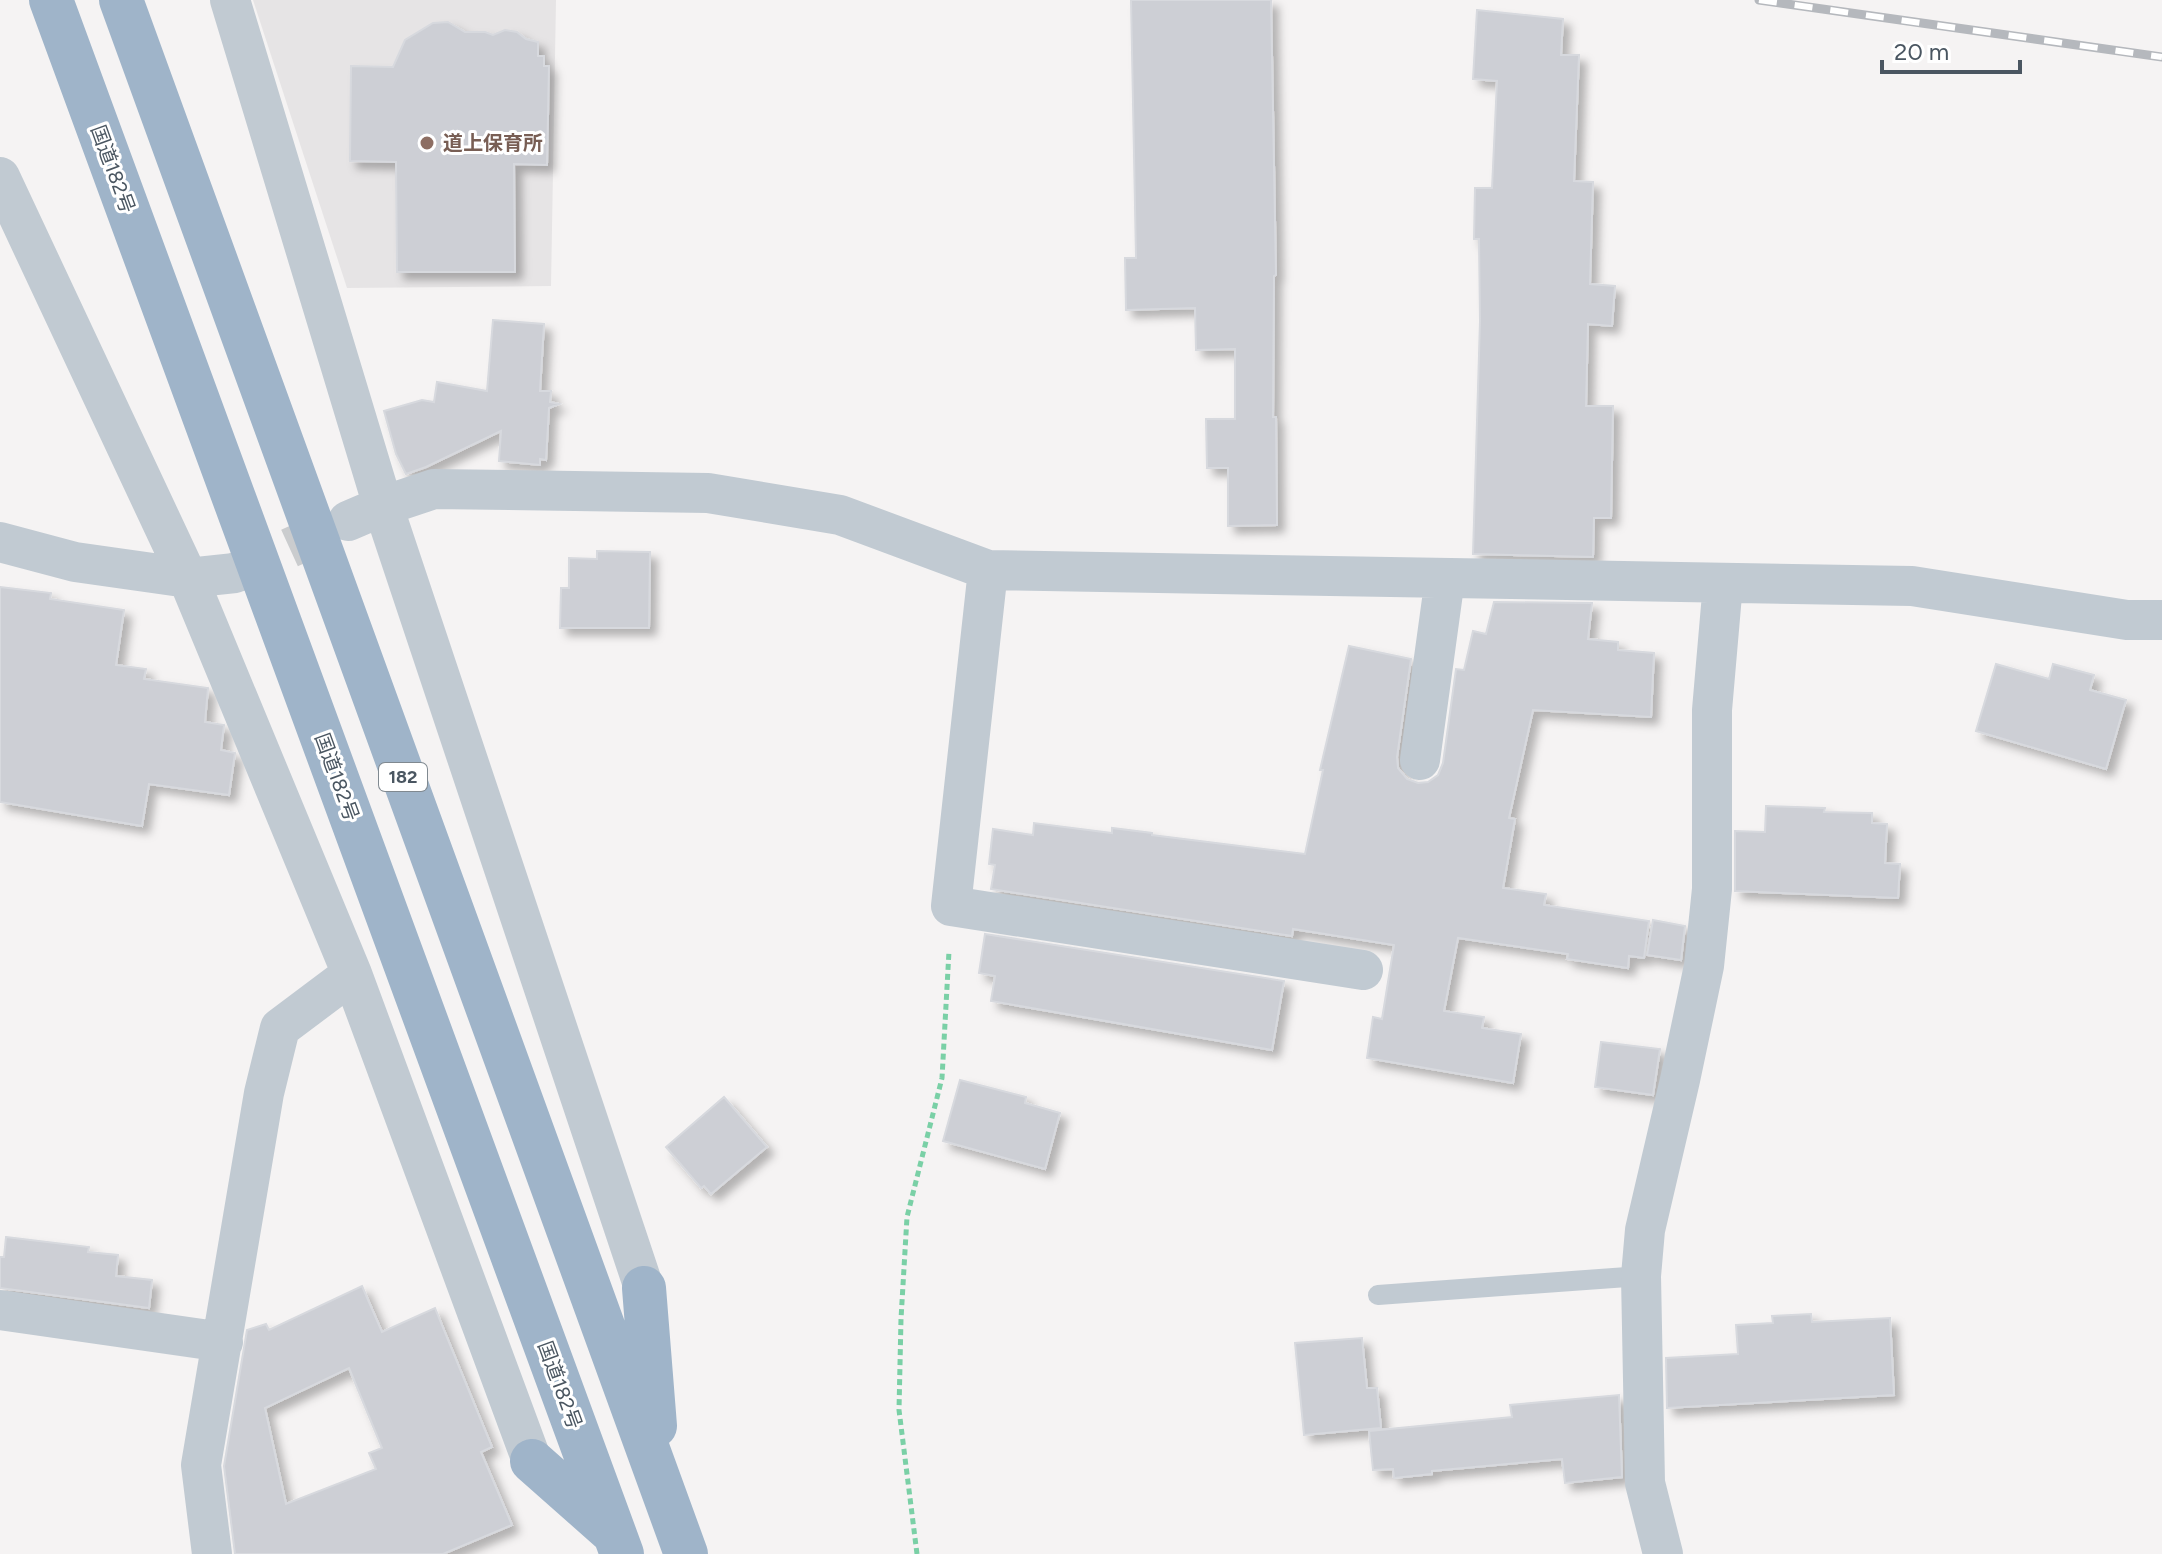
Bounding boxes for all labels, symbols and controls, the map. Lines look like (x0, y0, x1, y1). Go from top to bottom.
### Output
scale bar (1882, 24, 2020, 74)
text: 20 m (1894, 37, 1949, 66)
street label: 国道182号 (86, 122, 140, 216)
place label: 道上保育所 (443, 131, 543, 155)
marker: 道上保育所 (418, 134, 436, 152)
street label: 国道182号 (310, 730, 364, 824)
road number: 182 (379, 763, 427, 791)
street label: 国道182号 (533, 1338, 587, 1432)

